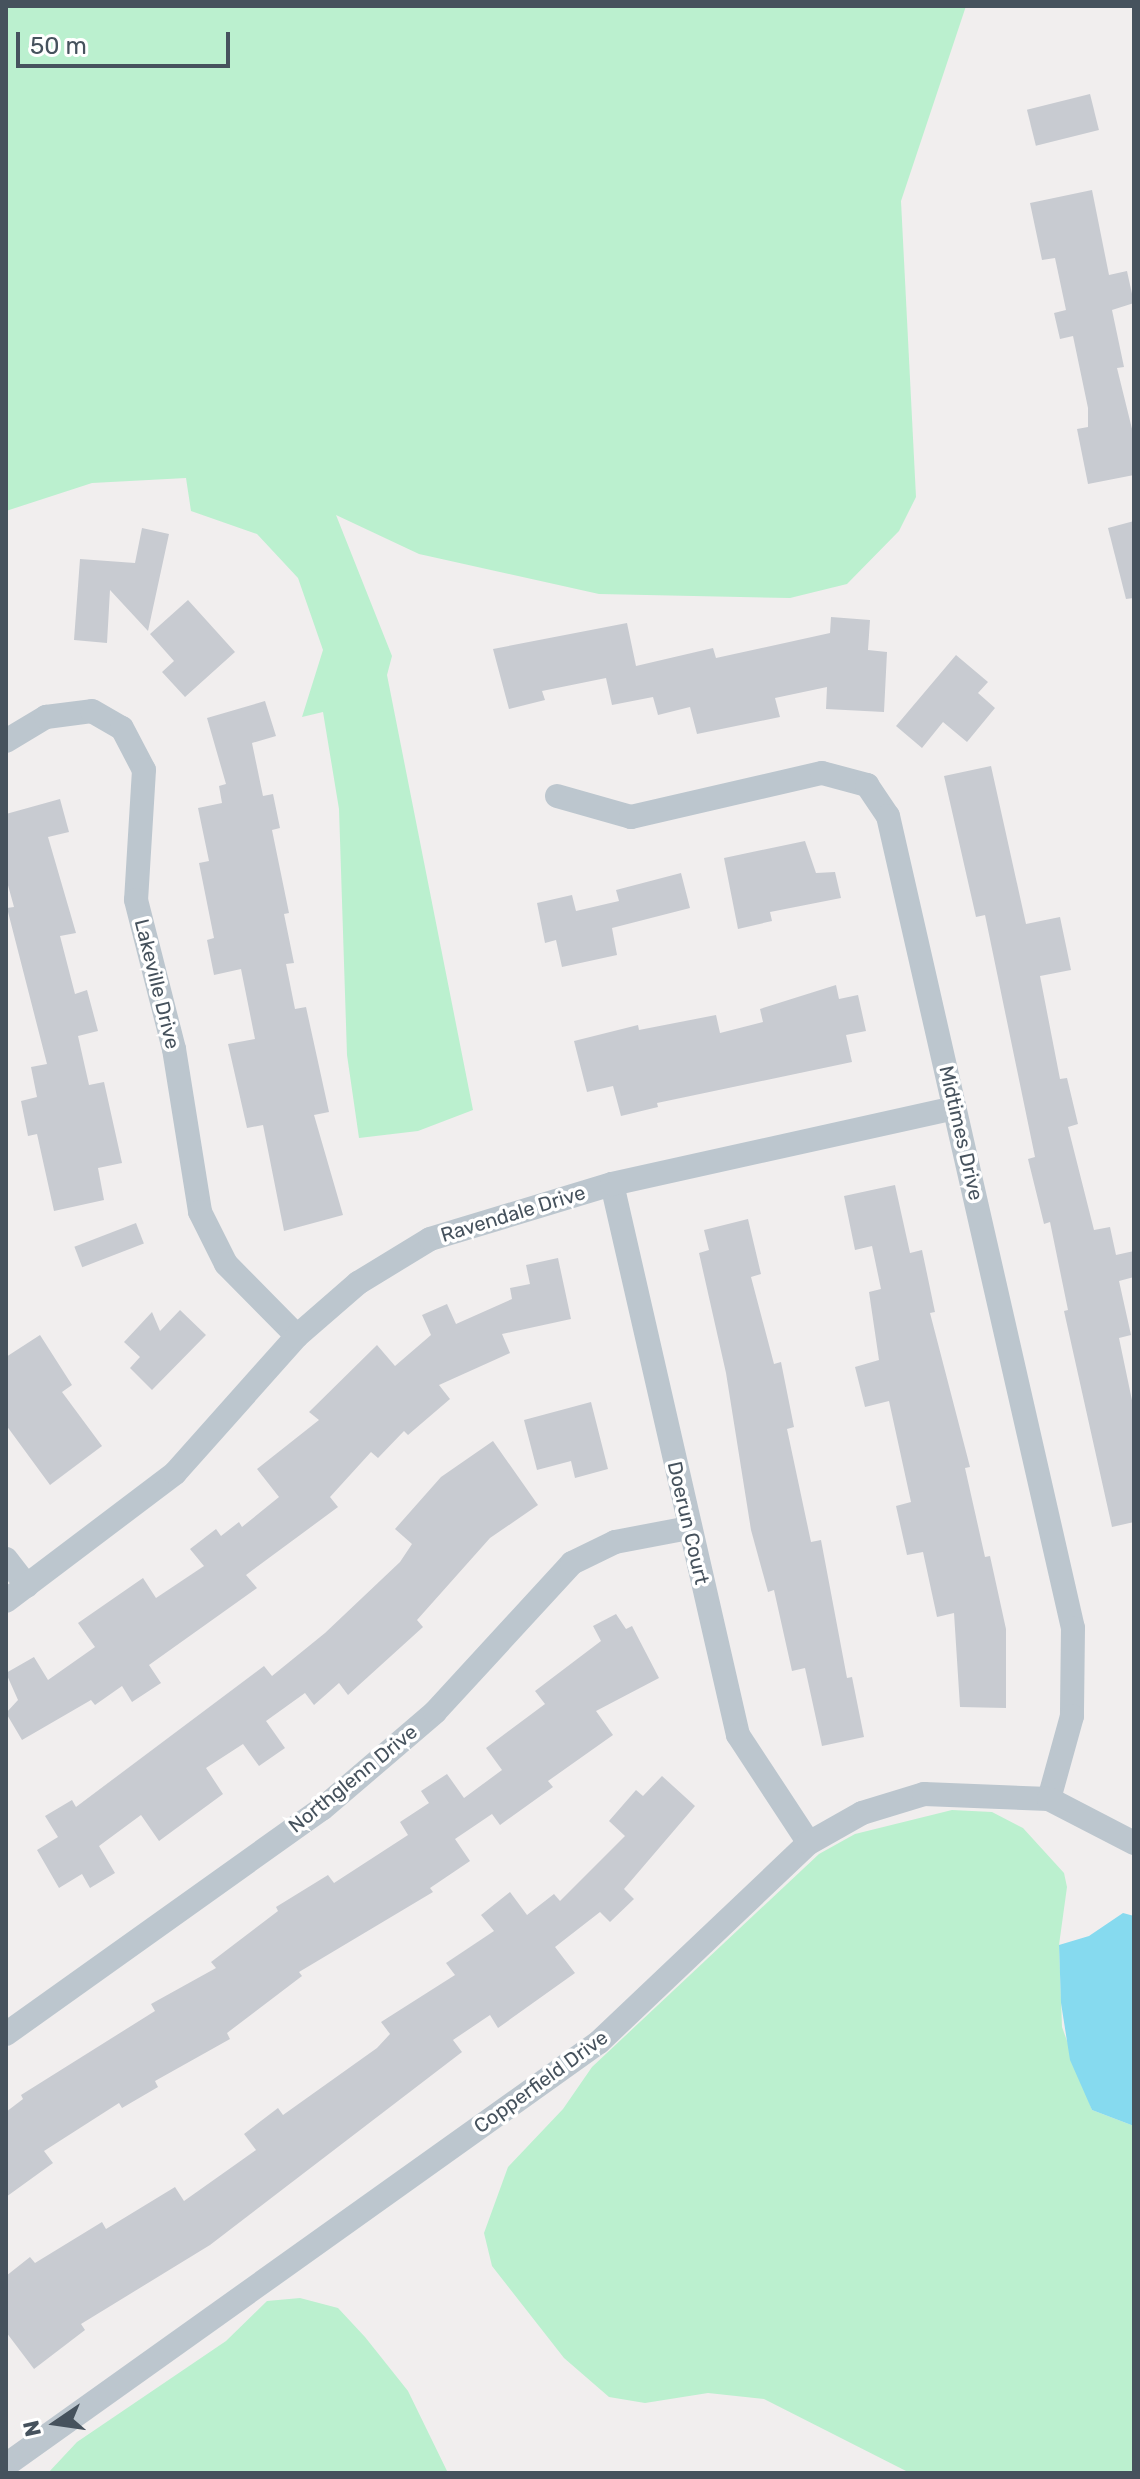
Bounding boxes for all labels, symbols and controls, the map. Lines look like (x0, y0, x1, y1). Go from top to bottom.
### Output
scale bar (20, 16, 234, 66)
text: 50 m (30, 32, 87, 60)
street label: Lakeville Drive (129, 917, 185, 1051)
street label: Midtimes Drive (934, 1063, 988, 1203)
street label: Ravendale Drive (438, 1181, 588, 1247)
street label: Doerun Court (662, 1459, 714, 1587)
street label: Northglenn Drive (284, 1720, 422, 1838)
street label: Copperfield Drive (469, 2025, 613, 2139)
north arrow (16, 2383, 96, 2463)
text: N (17, 2418, 47, 2439)

